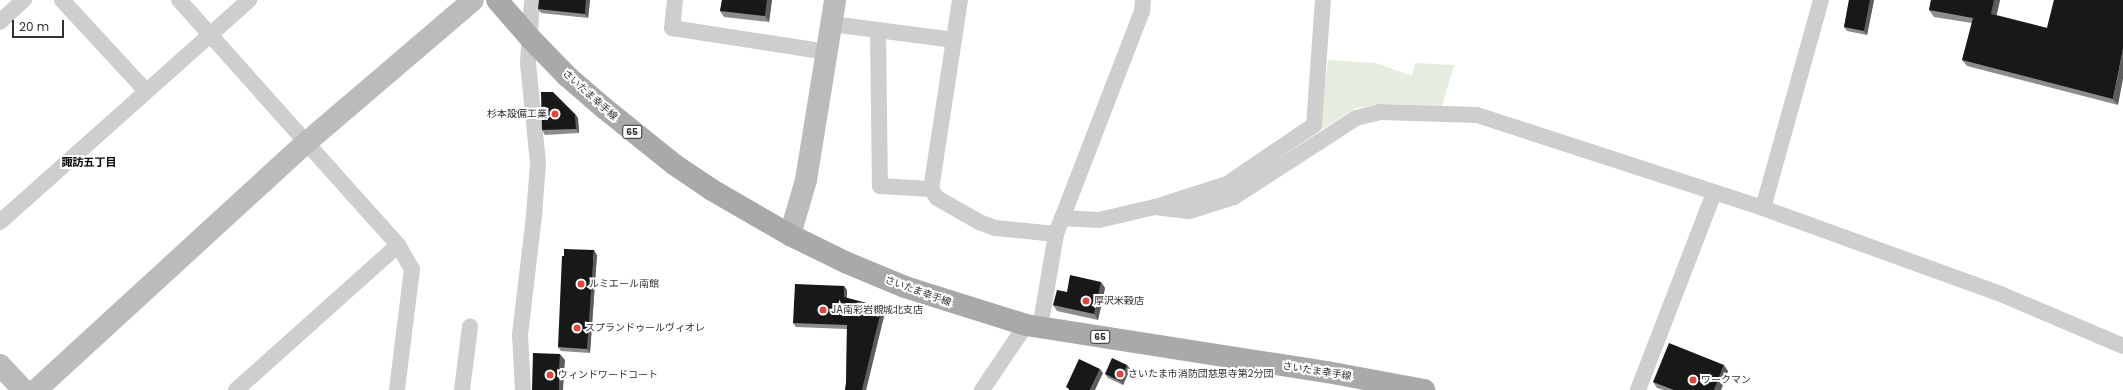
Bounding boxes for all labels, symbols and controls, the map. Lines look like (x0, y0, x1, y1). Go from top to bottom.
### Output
scale bar (14, 12, 66, 38)
text: 20 m (19, 18, 49, 35)
street label: さいたま幸手線 (560, 67, 620, 123)
place label: 杉本設備工業 (487, 108, 547, 120)
marker: 杉本設備工業 (550, 109, 560, 119)
road number: 65 (622, 125, 642, 139)
district label: 諏訪五丁目 (62, 155, 116, 169)
street label: さいたま幸手線 (883, 273, 953, 309)
place label: ルミエール南館 (589, 278, 659, 290)
marker: ルミエール南館 (576, 279, 586, 289)
place label: 厚沢米穀店 (1094, 295, 1144, 307)
marker: 厚沢米穀店 (1081, 296, 1091, 306)
place label: JA南彩岩槻城北支店 (831, 304, 923, 316)
marker: JA南彩岩槻城北支店 (818, 305, 828, 315)
place label: スプランドゥールヴィオレ (585, 322, 705, 334)
marker: スプランドゥールヴィオレ (572, 323, 582, 333)
road number: 65 (1090, 330, 1110, 344)
street label: さいたま幸手線 (1281, 360, 1353, 382)
place label: さいたま市消防団慈恩寺第2分団 (1128, 368, 1274, 380)
place label: ウィンドワードコート (558, 369, 658, 381)
marker: さいたま市消防団慈恩寺第2分団 (1115, 369, 1125, 379)
marker: ウィンドワードコート (545, 370, 555, 380)
place label: ワークマン (1701, 374, 1751, 386)
marker: ワークマン (1688, 375, 1698, 385)

